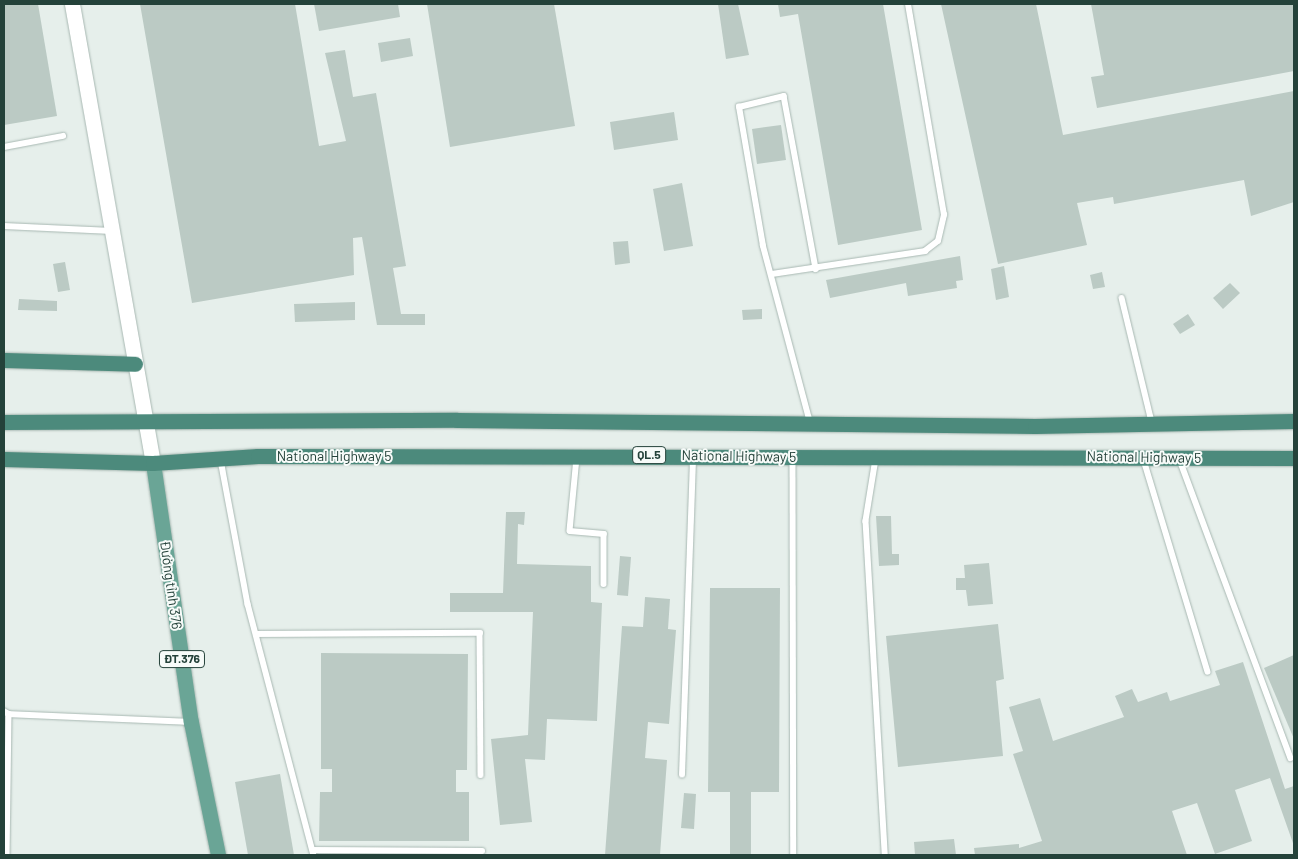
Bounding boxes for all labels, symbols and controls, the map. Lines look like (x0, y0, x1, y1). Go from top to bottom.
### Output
road number: QL.5 (632, 446, 666, 464)
street label: National Highway 5 (682, 447, 796, 465)
street label: National Highway 5 (277, 448, 391, 464)
street label: National Highway 5 (1087, 448, 1201, 466)
street label: Đường tỉnh 376 (156, 540, 186, 630)
road number: ĐT.376 (158, 650, 206, 669)

